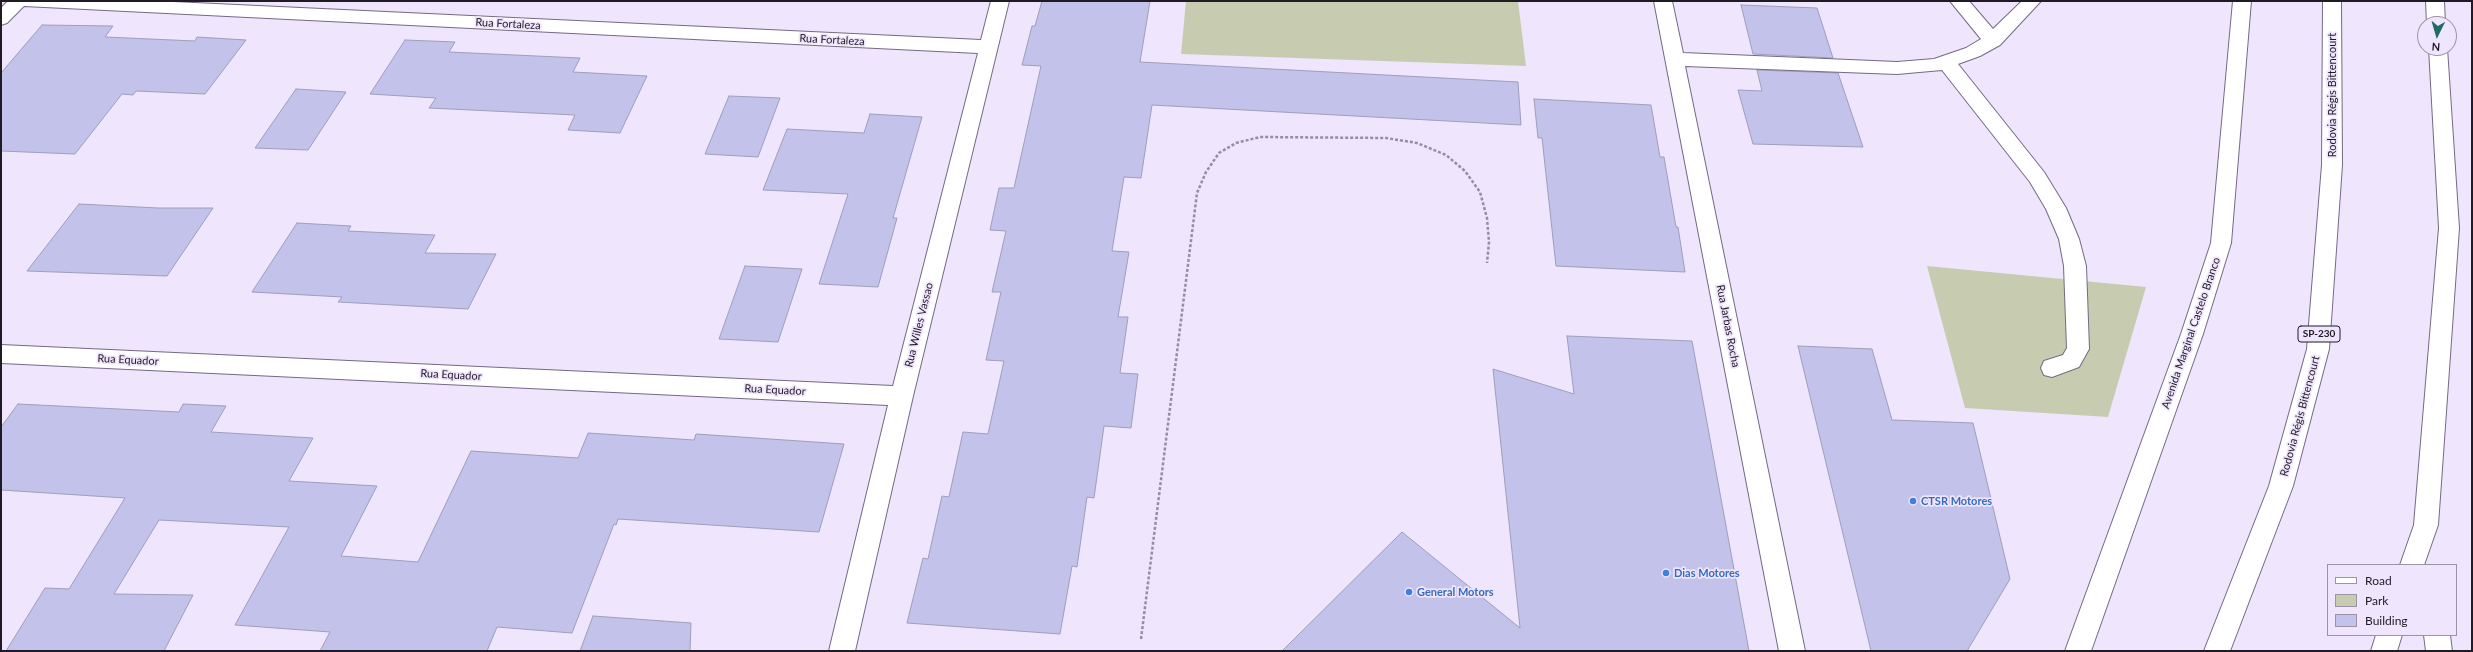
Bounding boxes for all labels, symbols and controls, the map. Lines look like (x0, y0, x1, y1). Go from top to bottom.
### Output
street label: Rua Fortaleza (475, 16, 541, 32)
north arrow (2417, 16, 2457, 56)
street label: Rua Fortaleza (799, 32, 865, 48)
street label: Rodovia Régis Bittencourt (2325, 33, 2339, 157)
text: N (2431, 41, 2441, 54)
street label: Avenida Marginal Castelo Branco (2159, 256, 2223, 410)
street label: Rua Willes Vassao (902, 281, 936, 369)
street label: Rua Jarbas Rocha (1714, 284, 1742, 368)
road number: SP-230 (2298, 326, 2340, 342)
street label: Rua Equador (97, 352, 159, 368)
street label: Rodovia Régis Bittencourt (2278, 354, 2322, 478)
street label: Rua Equador (420, 367, 482, 383)
street label: Rua Equador (744, 382, 806, 398)
place label: CTSR Motores (1921, 494, 1992, 508)
marker: CTSR Motores (1908, 496, 1918, 506)
legend (2327, 564, 2457, 636)
place label: Dias Motores (1674, 566, 1740, 580)
marker: Dias Motores (1661, 568, 1671, 578)
text: Road (2365, 573, 2392, 588)
place label: General Motors (1417, 585, 1494, 599)
marker: General Motors (1404, 587, 1414, 597)
text: Park (2365, 593, 2388, 608)
text: Building (2365, 613, 2408, 628)

